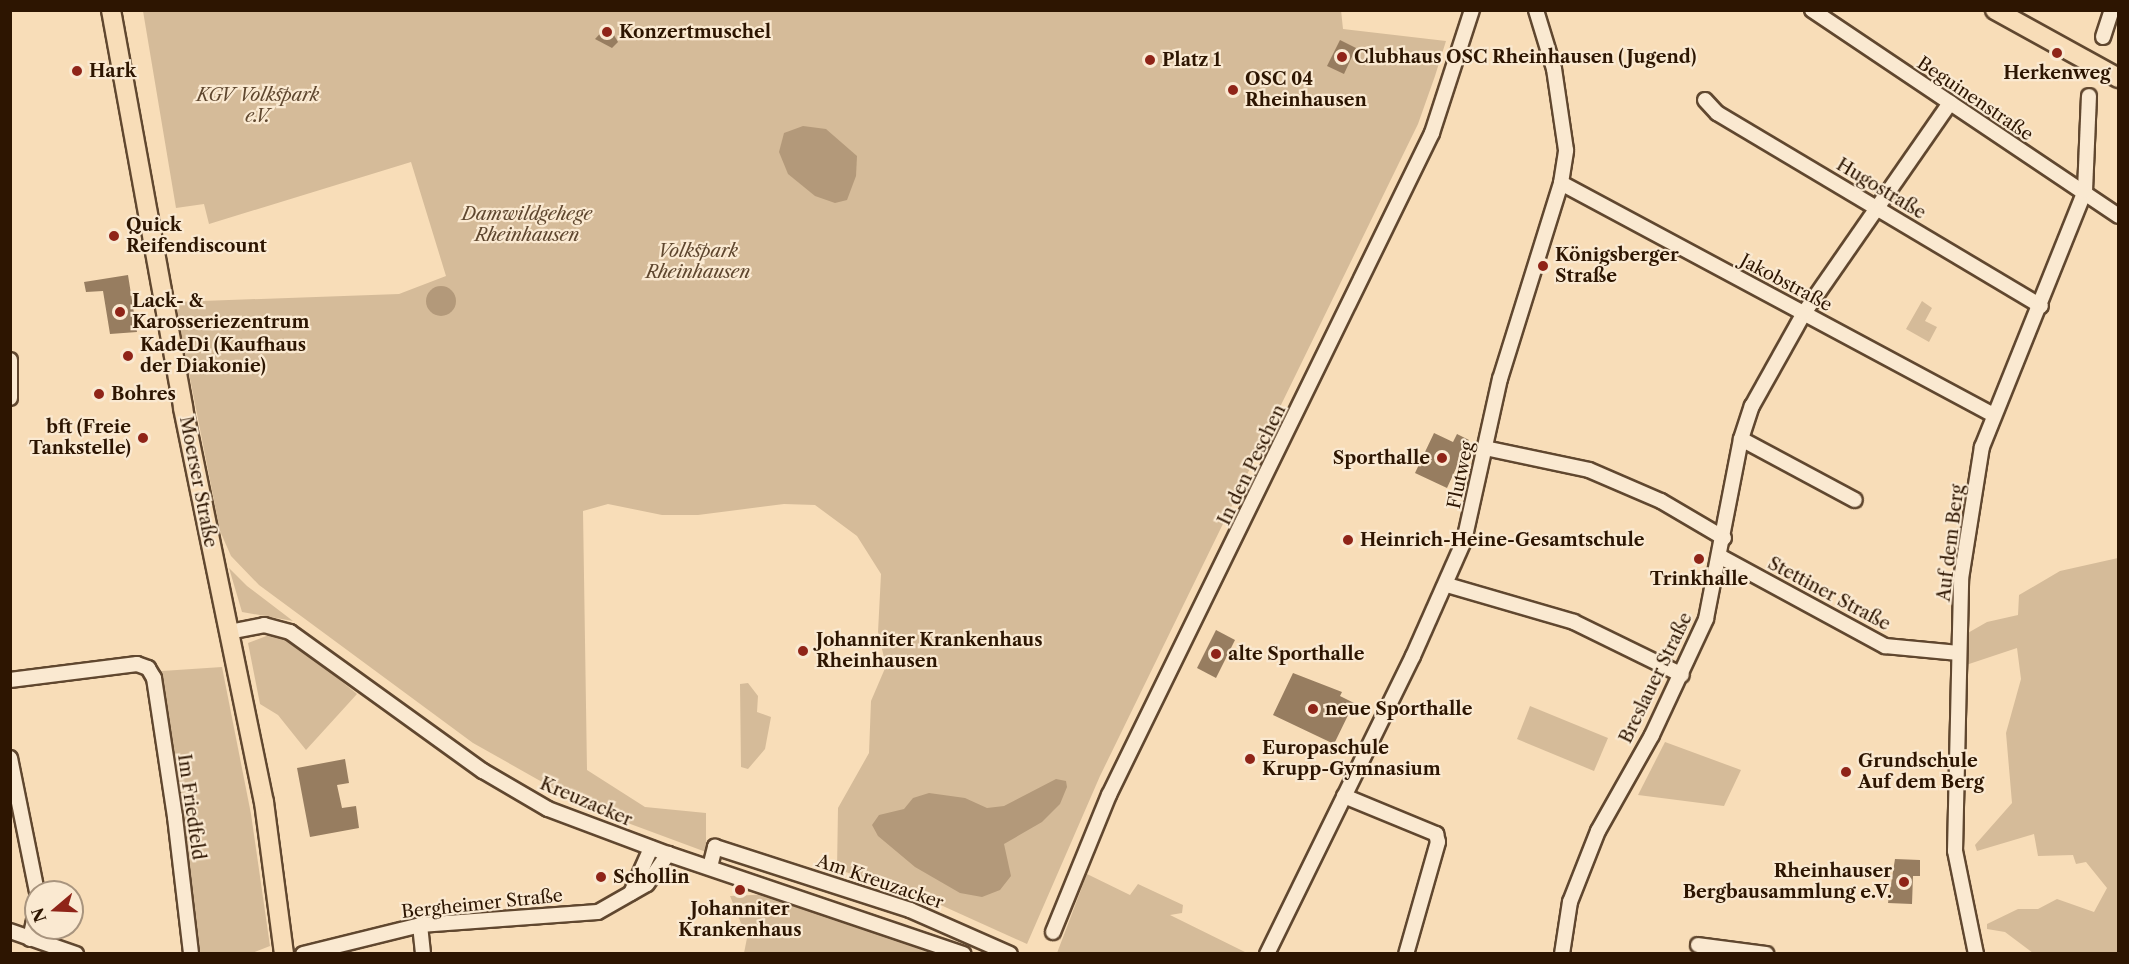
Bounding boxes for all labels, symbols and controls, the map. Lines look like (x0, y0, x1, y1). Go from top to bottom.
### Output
place label: Konzertmuschel (619, 21, 771, 43)
marker: Konzertmuschel (600, 25, 614, 39)
place label: Clubhaus OSC Rheinhausen (Jugend) (1354, 46, 1696, 68)
marker: Herkenweg (2050, 46, 2064, 60)
place label: Platz 1 (1162, 49, 1221, 71)
marker: Clubhaus OSC Rheinhausen (Jugend) (1335, 50, 1349, 64)
street label: Beguinenstraße (1913, 52, 2037, 146)
marker: Platz 1 (1143, 53, 1157, 67)
place label: Hark (89, 60, 136, 82)
place label: Herkenweg (2003, 62, 2111, 84)
marker: Hark (70, 64, 84, 78)
place label: OSC 04 Rheinhausen (1245, 69, 1367, 112)
marker: OSC 04 Rheinhausen (1226, 83, 1240, 97)
park label: KGV Volkspark e.V. (197, 85, 319, 128)
street label: Hugostraße (1832, 154, 1930, 224)
park label: Damwildgehege Rheinhausen (462, 204, 592, 246)
place label: Quick Reifendiscount (126, 215, 267, 258)
marker: Quick Reifendiscount (107, 229, 121, 243)
park label: Volkspark Rheinhausen (646, 241, 750, 284)
place label: Königsberger Straße (1555, 245, 1679, 288)
street label: Jakobstraße (1736, 250, 1836, 316)
marker: Königsberger Straße (1536, 259, 1550, 273)
place label: Lack- & Karosseriezentrum (132, 291, 309, 334)
marker: Lack- & Karosseriezentrum (113, 305, 127, 319)
place label: KadeDi (Kaufhaus der Diakonie) (140, 335, 306, 378)
marker: KadeDi (Kaufhaus der Diakonie) (121, 349, 135, 363)
place label: Bohres (111, 383, 176, 405)
marker: Bohres (92, 387, 106, 401)
street label: In den Peschen (1214, 401, 1290, 529)
street label: Moerser Straße (175, 414, 221, 550)
place label: bft (Freie Tankstelle) (29, 417, 131, 460)
marker: bft (Freie Tankstelle) (136, 431, 150, 445)
street label: Flutweg (1443, 439, 1479, 511)
place label: Sporthalle (1333, 447, 1430, 469)
marker: Sporthalle (1435, 451, 1449, 465)
street label: Auf dem Berg (1933, 483, 1969, 603)
place label: Heinrich-Heine-Gesamtschule (1360, 529, 1644, 551)
marker: Heinrich-Heine-Gesamtschule (1341, 533, 1355, 547)
marker: Trinkhalle (1692, 552, 1706, 566)
street label: Stettiner Straße (1764, 553, 1894, 635)
place label: Trinkhalle (1650, 568, 1748, 590)
street label: Breslauer Straße (1615, 609, 1697, 747)
place label: Johanniter Krankenhaus Rheinhausen (816, 630, 1043, 672)
marker: Johanniter Krankenhaus Rheinhausen (794, 642, 812, 660)
place label: alte Sporthalle (1228, 643, 1364, 665)
marker: alte Sporthalle (1209, 647, 1223, 661)
place label: neue Sporthalle (1325, 698, 1472, 720)
marker: neue Sporthalle (1306, 702, 1320, 716)
place label: Europaschule Krupp-Gymnasium (1262, 738, 1441, 780)
place label: Grundschule Auf dem Berg (1858, 751, 1984, 794)
marker: Europaschule Krupp-Gymnasium (1243, 752, 1257, 766)
street label: Im Friedfeld (173, 753, 209, 861)
marker: Grundschule Auf dem Berg (1839, 765, 1853, 779)
street label: Kreuzacker (537, 773, 635, 831)
street label: Am Kreuzacker (814, 850, 946, 914)
place label: Rheinhauser Bergbausammlung e.V. (1683, 861, 1892, 904)
place label: Schollin (613, 866, 690, 888)
marker: Schollin (594, 870, 608, 884)
marker: Rheinhauser Bergbausammlung e.V. (1897, 875, 1911, 889)
north arrow (24, 880, 84, 940)
marker: Johanniter Krankenhaus (733, 883, 747, 897)
street label: Bergheimer Straße (400, 885, 564, 923)
place label: Johanniter Krankenhaus (678, 899, 802, 942)
text: N (27, 905, 51, 925)

